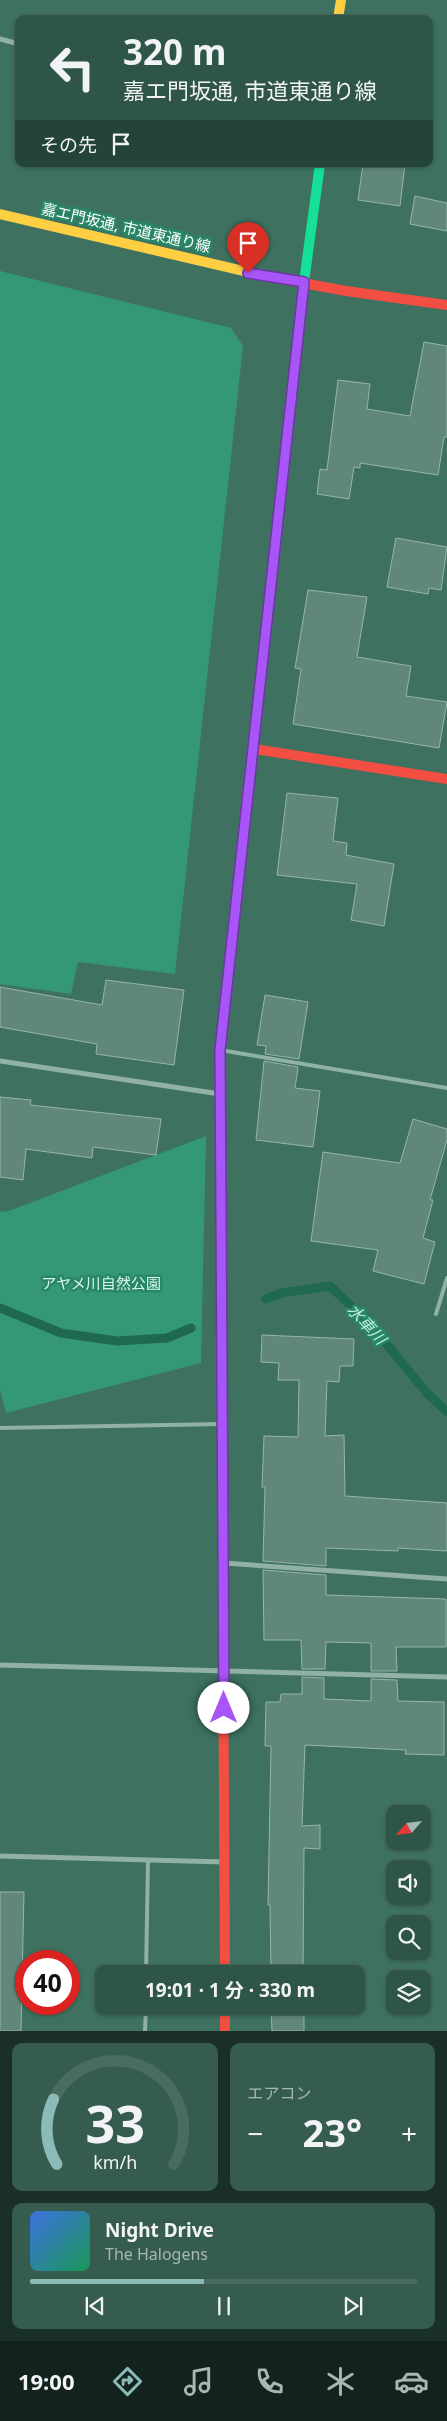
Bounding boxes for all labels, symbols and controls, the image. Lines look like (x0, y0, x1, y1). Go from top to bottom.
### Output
text: 320 m (123, 28, 226, 75)
icon: left (40, 35, 105, 100)
text: 嘉エ門坂通, 市道東通り線 (123, 75, 377, 105)
icon: arrive (107, 130, 135, 158)
text: その先 (40, 132, 97, 158)
street label: 嘉エ門坂通, 市道東通り線 (40, 198, 213, 256)
pin (227, 222, 269, 273)
icon: arrive (234, 229, 262, 257)
park label: アヤメ川自然公園 (41, 1273, 161, 1293)
water label: 水車川 (343, 1299, 393, 1351)
position arrow (197, 1681, 249, 1733)
north arrow (386, 1805, 431, 1850)
map controls (386, 1805, 431, 2015)
button: sound (386, 1860, 431, 1905)
button: search (386, 1915, 431, 1960)
speed limit sign: 40 (15, 1950, 80, 2015)
button: layers (386, 1970, 431, 2015)
text: 19:01 · 1 分 · 330 m (145, 1977, 315, 2003)
text: エアコン (248, 2082, 312, 2104)
text: 33 (85, 2087, 145, 2158)
text: 23° (302, 2106, 362, 2158)
text: − (248, 2114, 264, 2152)
text: + (401, 2114, 417, 2152)
text: km/h (93, 2150, 137, 2174)
text: Night Drive (105, 2217, 214, 2243)
text: The Halogens (105, 2243, 208, 2265)
icon: previous (81, 2292, 109, 2320)
icon: pause (210, 2292, 238, 2320)
icon: next (339, 2292, 367, 2320)
icon: directions (110, 2364, 145, 2399)
icon: music (181, 2364, 216, 2399)
icon: phone (252, 2364, 287, 2399)
icon: climate (323, 2364, 358, 2399)
icon: car (394, 2364, 429, 2399)
text: 19:00 (18, 2366, 74, 2396)

